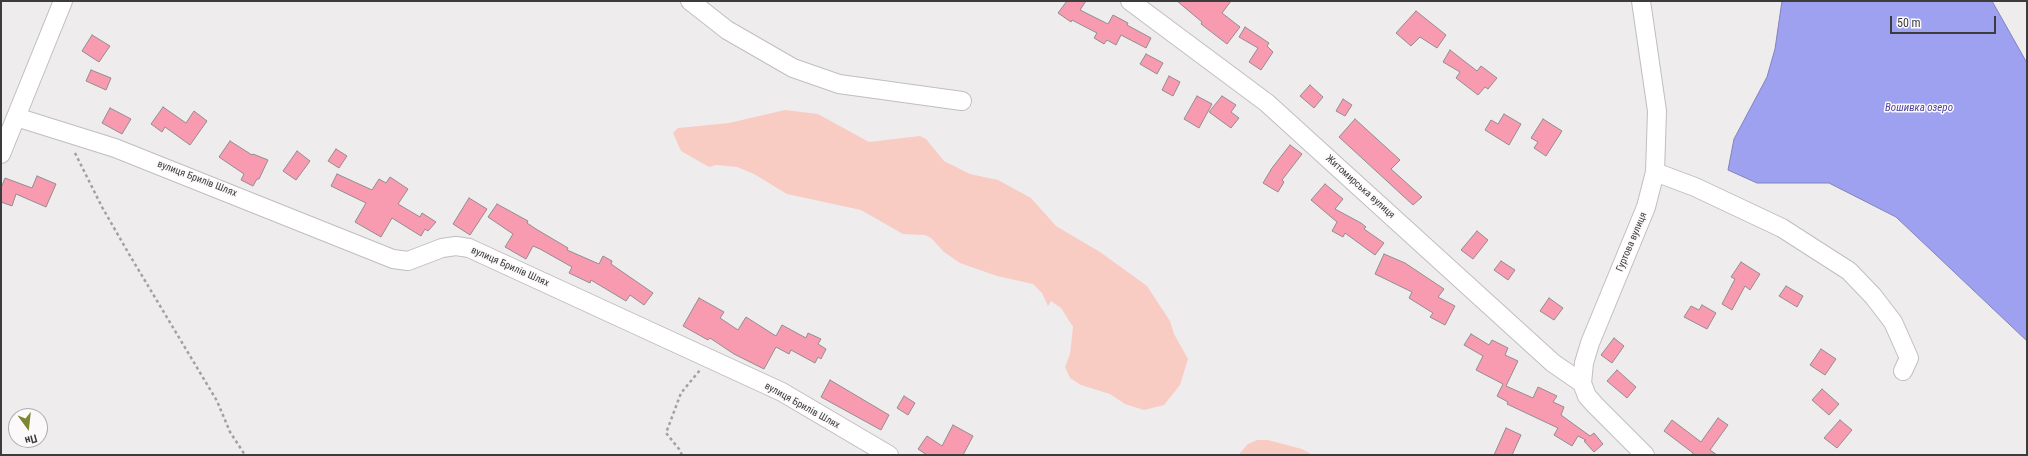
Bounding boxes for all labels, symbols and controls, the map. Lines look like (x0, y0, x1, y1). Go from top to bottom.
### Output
scale bar (1892, 8, 1998, 34)
text: 50 m (1897, 16, 1921, 30)
water label: Вошивка озеро (1885, 101, 1953, 115)
street label: Житомирська вулиця (1323, 153, 1397, 221)
street label: вулиця Брилів Шлях (155, 158, 239, 200)
street label: Гуртова вулиця (1614, 210, 1650, 274)
street label: вулиця Брилів Шлях (469, 244, 551, 290)
street label: вулиця Брилів Шлях (762, 380, 842, 432)
north arrow (8, 408, 48, 448)
text: Пн (23, 431, 39, 447)

